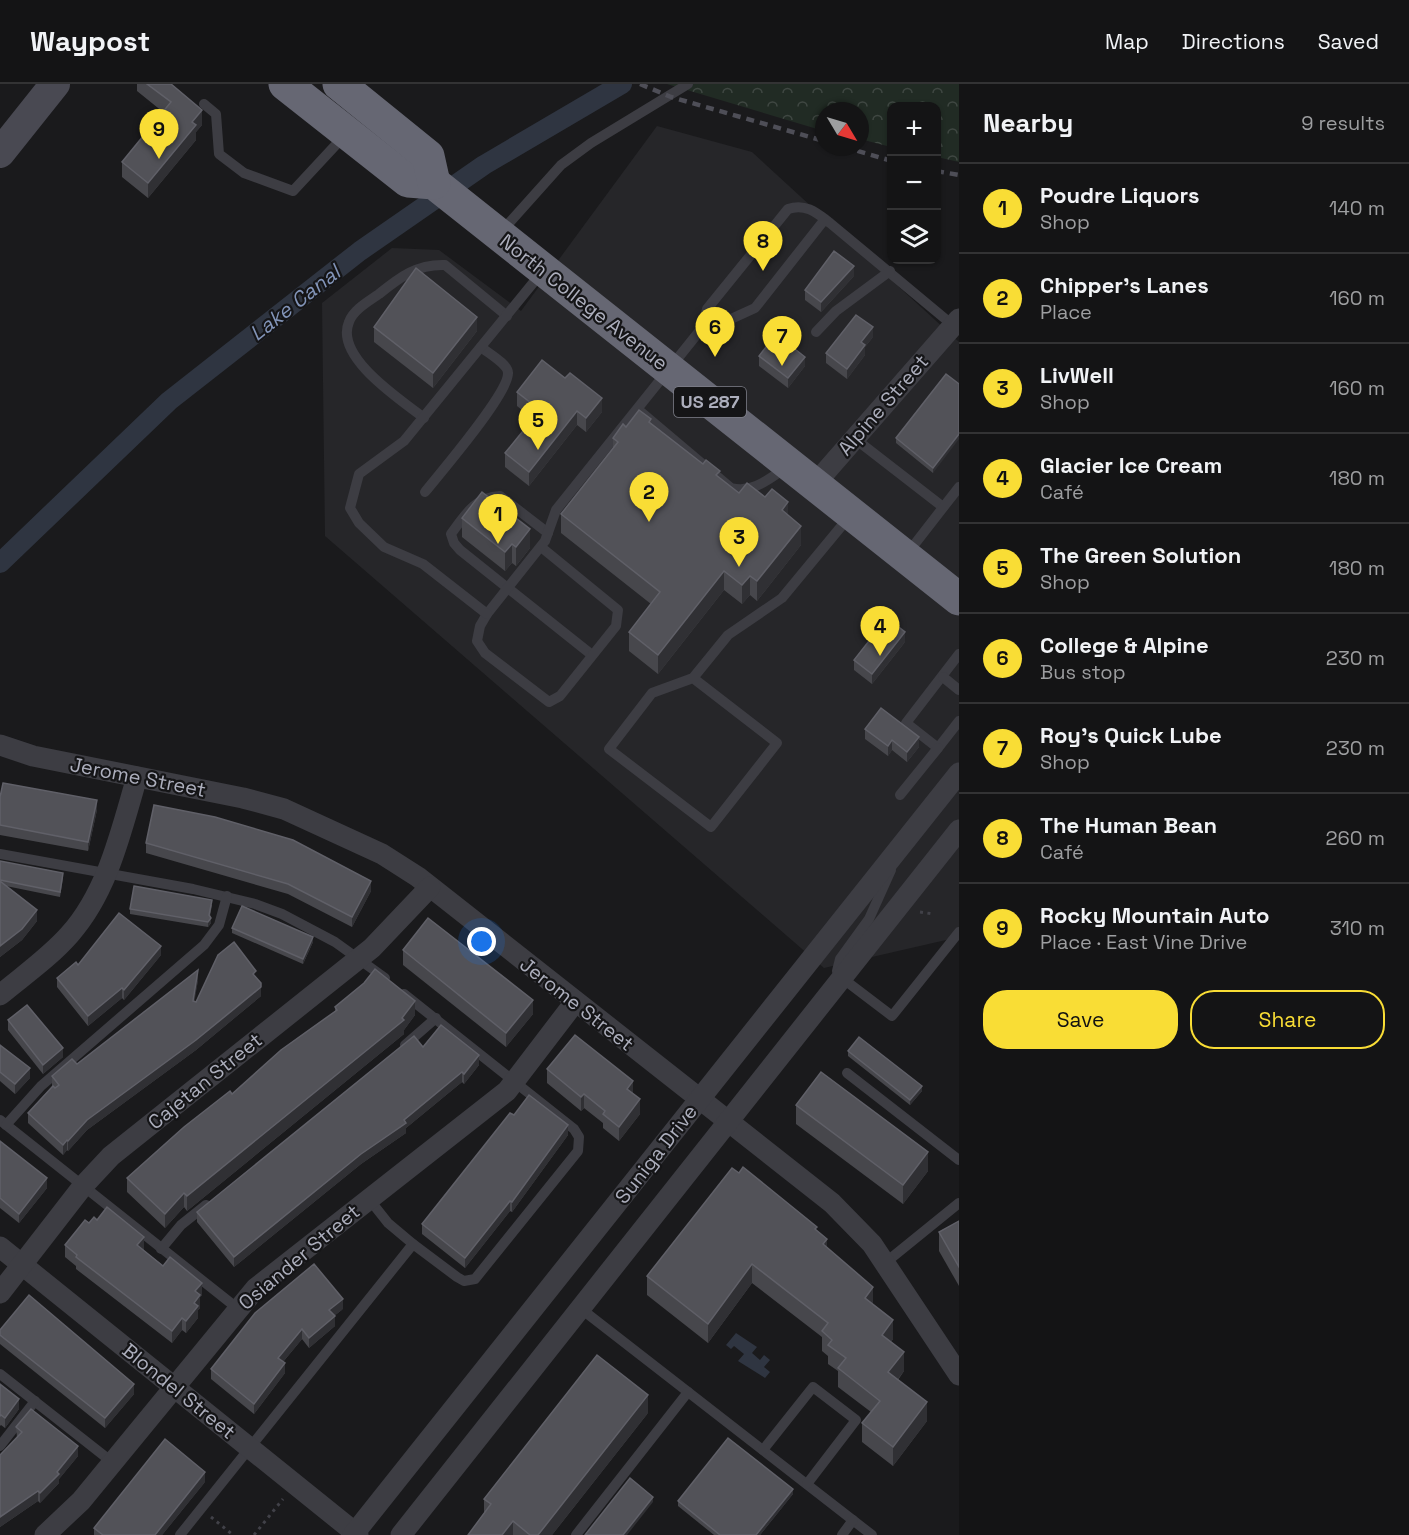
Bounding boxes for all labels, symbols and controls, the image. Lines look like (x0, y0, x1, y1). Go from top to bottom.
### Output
text: Waypost (30, 23, 150, 59)
text: Map (1105, 28, 1149, 55)
text: Directions (1182, 28, 1285, 55)
text: Saved (1318, 28, 1379, 55)
north arrow (815, 102, 869, 156)
map controls (887, 102, 941, 264)
button: + (887, 102, 941, 156)
text: Nearby (983, 106, 1073, 140)
pin: 9 (140, 110, 178, 159)
text: 9 results (1301, 110, 1385, 136)
button: − (887, 156, 941, 210)
text: Poudre Liquors (1040, 181, 1199, 209)
text: 1 (998, 195, 1007, 221)
text: 140 m (1329, 195, 1385, 221)
text: Shop (1040, 209, 1090, 235)
button: layers (887, 210, 941, 264)
pin: 8 (744, 222, 783, 271)
street label: North College Avenue (495, 228, 673, 376)
water label: Lake Canal (244, 257, 348, 346)
text: Chipper's Lanes (1040, 271, 1209, 299)
text: 2 (997, 285, 1008, 311)
text: 160 m (1329, 285, 1385, 311)
text: Place (1040, 299, 1092, 325)
pin: 6 (696, 308, 734, 357)
pin: 7 (762, 316, 802, 366)
street label: Alpine Street (832, 349, 934, 461)
text: LivWell (1040, 361, 1114, 389)
text: 3 (996, 375, 1009, 401)
text: 160 m (1329, 375, 1385, 401)
road number: US 287 (674, 387, 746, 417)
text: Shop (1040, 389, 1090, 415)
pin: 5 (518, 400, 558, 450)
text: Glacier Ice Cream (1040, 451, 1222, 479)
text: 4 (996, 465, 1009, 491)
text: 180 m (1329, 465, 1385, 491)
pin: 2 (630, 472, 668, 522)
text: Café (1040, 479, 1084, 505)
pin: 1 (478, 494, 518, 544)
pin: 3 (720, 518, 758, 567)
text: The Green Solution (1040, 541, 1241, 569)
text: 5 (997, 555, 1009, 581)
text: 180 m (1329, 555, 1385, 581)
text: Shop (1040, 569, 1090, 595)
pin: 4 (860, 606, 900, 656)
text: College & Alpine (1040, 631, 1209, 659)
text: 6 (996, 645, 1009, 671)
text: 230 m (1326, 645, 1385, 671)
text: Bus stop (1040, 659, 1126, 685)
text: Roy's Quick Lube (1040, 721, 1222, 749)
text: 7 (997, 735, 1008, 761)
text: 230 m (1326, 735, 1385, 761)
text: Shop (1040, 749, 1090, 775)
street label: Jerome Street (68, 751, 208, 803)
text: The Human Bean (1040, 811, 1217, 839)
text: 8 (997, 825, 1009, 851)
text: 260 m (1326, 825, 1385, 851)
text: Café (1040, 839, 1084, 865)
text: Rocky Mountain Auto (1040, 901, 1270, 929)
text: 9 (996, 915, 1009, 941)
text: 310 m (1330, 915, 1385, 941)
your location (467, 927, 496, 956)
text: Place · East Vine Drive (1040, 929, 1247, 955)
street label: Jerome Street (515, 951, 639, 1057)
button: Save (983, 990, 1178, 1049)
button: Share (1190, 990, 1385, 1049)
street label: Cajetan Street (142, 1027, 268, 1135)
street label: Suniga Drive (609, 1099, 703, 1209)
street label: Osiander Street (233, 1198, 365, 1316)
street label: Blondel Street (117, 1337, 241, 1445)

